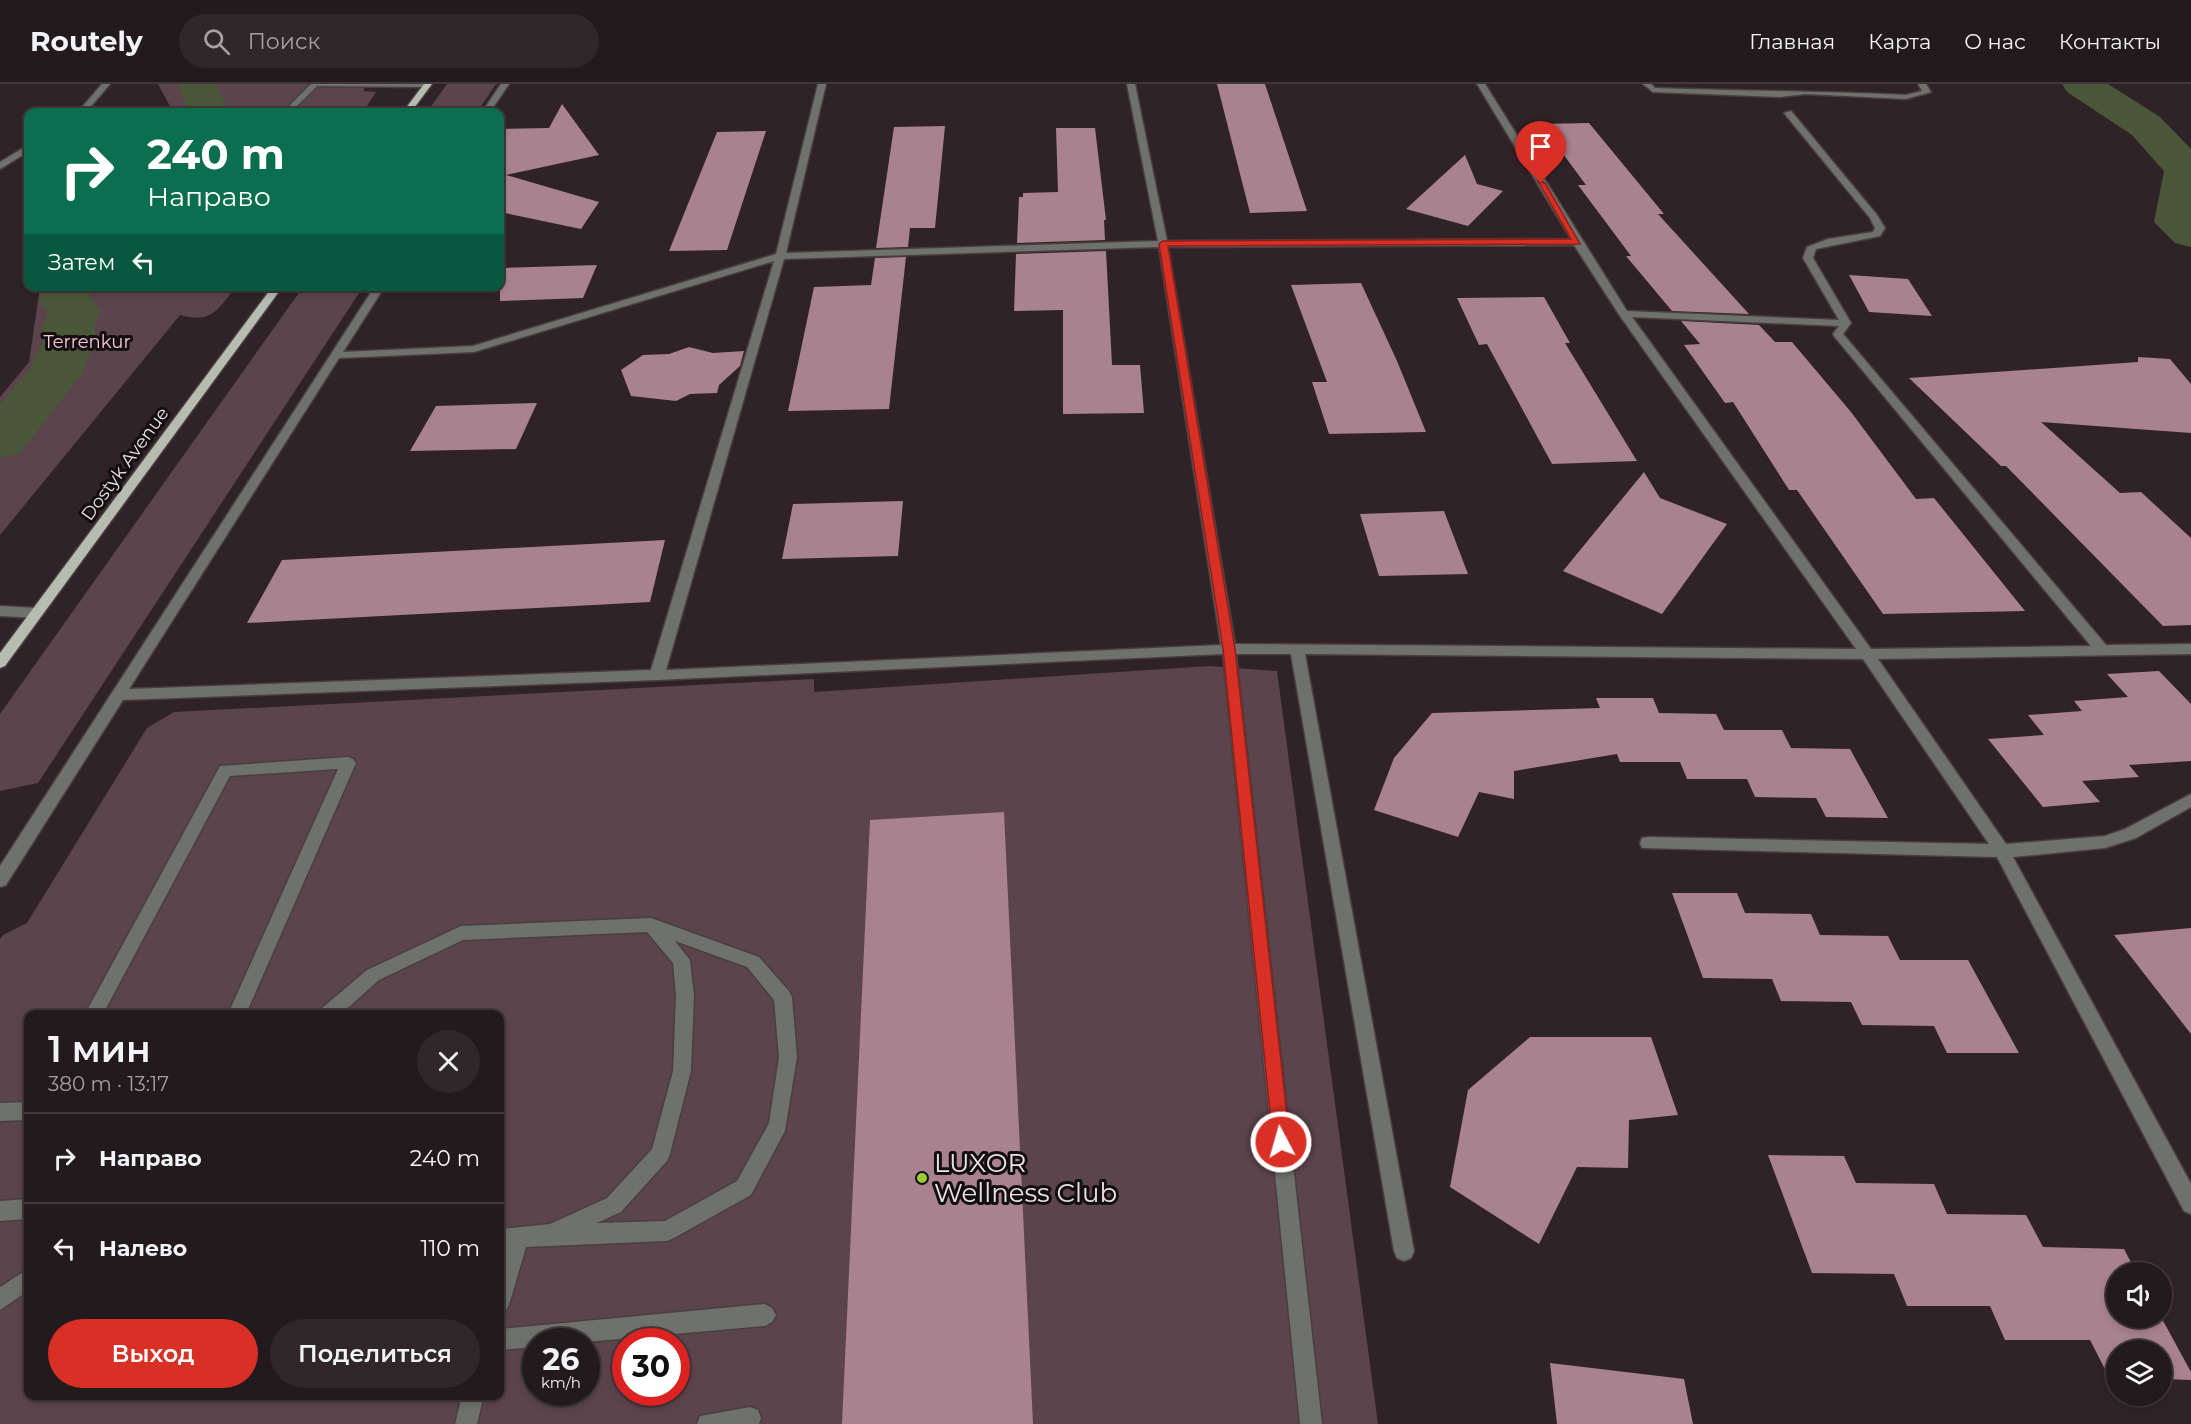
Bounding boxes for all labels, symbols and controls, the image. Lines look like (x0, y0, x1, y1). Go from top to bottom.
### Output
search box (179, 14, 599, 68)
text: Routely (30, 24, 143, 58)
icon: search (200, 25, 233, 58)
text: Поиск (248, 28, 320, 55)
text: Главная (1749, 29, 1835, 54)
text: Карта (1868, 29, 1931, 54)
text: О нас (1964, 29, 2026, 54)
text: Контакты (2059, 29, 2161, 54)
pin (1515, 121, 1566, 183)
text: 240 m (147, 128, 285, 180)
icon: arrive (1524, 130, 1557, 163)
icon: right (48, 132, 126, 210)
text: Направо (147, 180, 271, 213)
icon: left (127, 246, 160, 279)
text: Затем (48, 249, 115, 276)
park label: Terrenkur (43, 331, 131, 353)
street label: Dostyk Avenue (76, 403, 174, 525)
text: 1 мин (48, 1027, 151, 1071)
button: close (417, 1030, 480, 1093)
text: 380 m · 13:17 (48, 1072, 169, 1096)
position arrow (1249, 1110, 1313, 1174)
icon: right (48, 1142, 81, 1175)
text: Направо (99, 1145, 202, 1172)
text: 240 m (410, 1145, 480, 1172)
place label: LUXOR Wellness Club (934, 1147, 1117, 1209)
marker: LUXOR Wellness Club (915, 1171, 929, 1185)
icon: left (48, 1232, 81, 1265)
text: Налево (99, 1235, 187, 1262)
text: 110 m (420, 1235, 480, 1262)
map controls (2106, 1262, 2172, 1406)
button: sound (2106, 1262, 2172, 1328)
button: Выход (48, 1319, 258, 1388)
button: Поделиться (270, 1319, 480, 1388)
speed limit sign: 30 (612, 1328, 690, 1406)
button: layers (2106, 1340, 2172, 1406)
text: 26 (543, 1341, 579, 1378)
text: km/h (541, 1373, 581, 1392)

